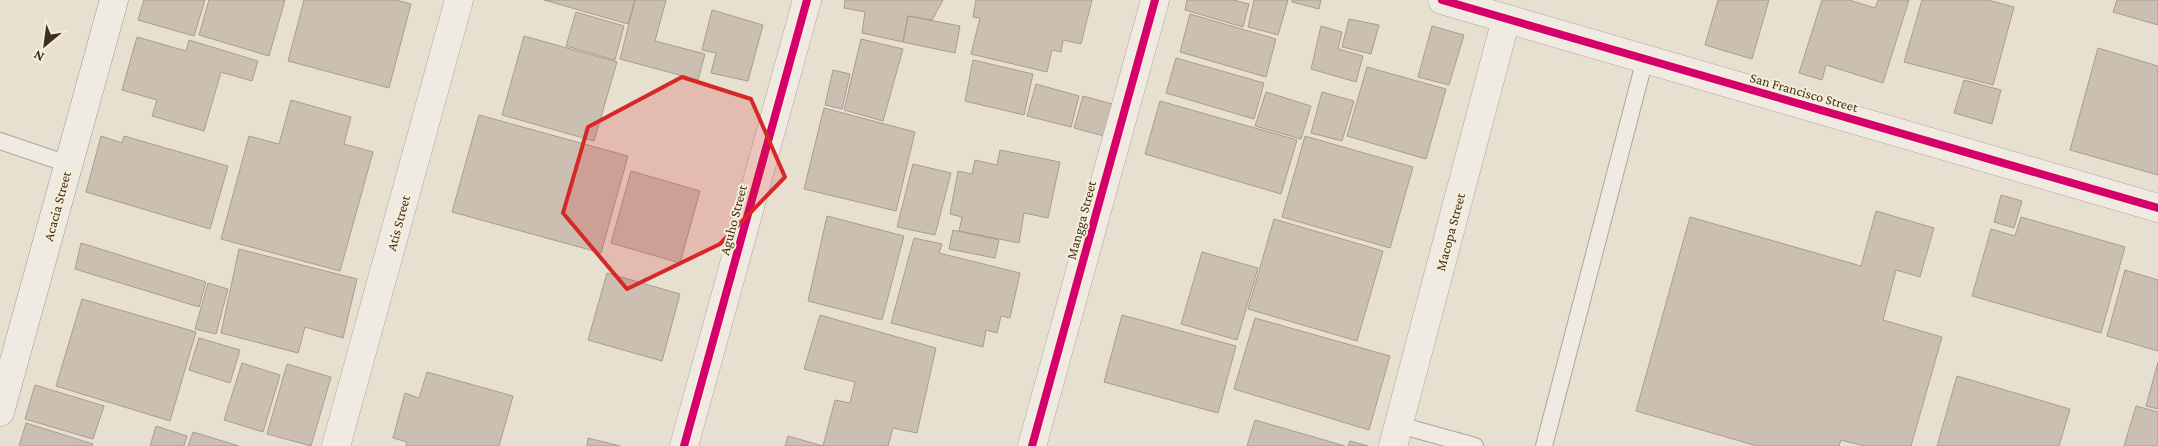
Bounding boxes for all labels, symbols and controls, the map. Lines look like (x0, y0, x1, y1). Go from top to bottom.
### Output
north arrow (20, 20, 70, 70)
text: N (30, 47, 47, 66)
street label: San Francisco Street (1748, 69, 1860, 115)
street label: Acacia Street (40, 169, 74, 243)
street label: Mangga Street (1063, 178, 1099, 261)
street label: Aguho Street (716, 183, 750, 257)
street label: Macopa Street (1432, 191, 1468, 273)
street label: Atis Street (383, 193, 413, 253)

